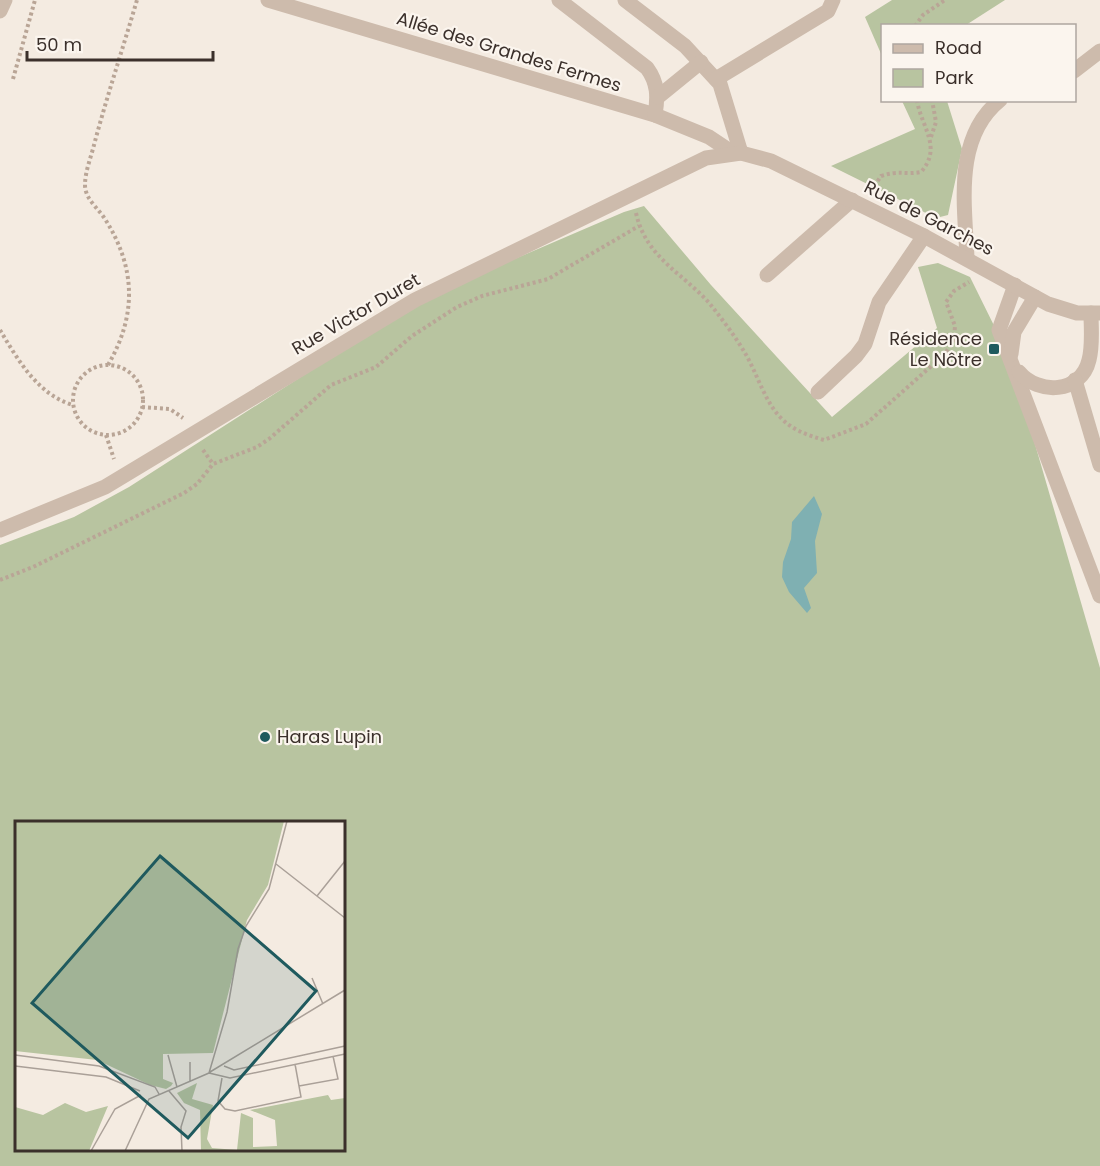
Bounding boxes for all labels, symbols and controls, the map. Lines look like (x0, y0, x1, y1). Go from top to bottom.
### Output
street label: Allée des Grandes Fermes (394, 5, 625, 98)
scale bar (27, 24, 213, 62)
legend (881, 24, 1076, 102)
text: 50 m (36, 32, 82, 57)
text: Road (935, 35, 982, 60)
text: Park (935, 65, 974, 90)
street label: Rue de Garches (860, 174, 998, 261)
street label: Rue Victor Duret (287, 267, 424, 360)
place label: Résidence Le Nôtre (889, 326, 982, 372)
marker: Résidence Le Nôtre (987, 342, 1001, 356)
place label: Haras Lupin (277, 724, 382, 749)
marker: Haras Lupin (258, 730, 272, 744)
inset map (15, 821, 345, 1151)

